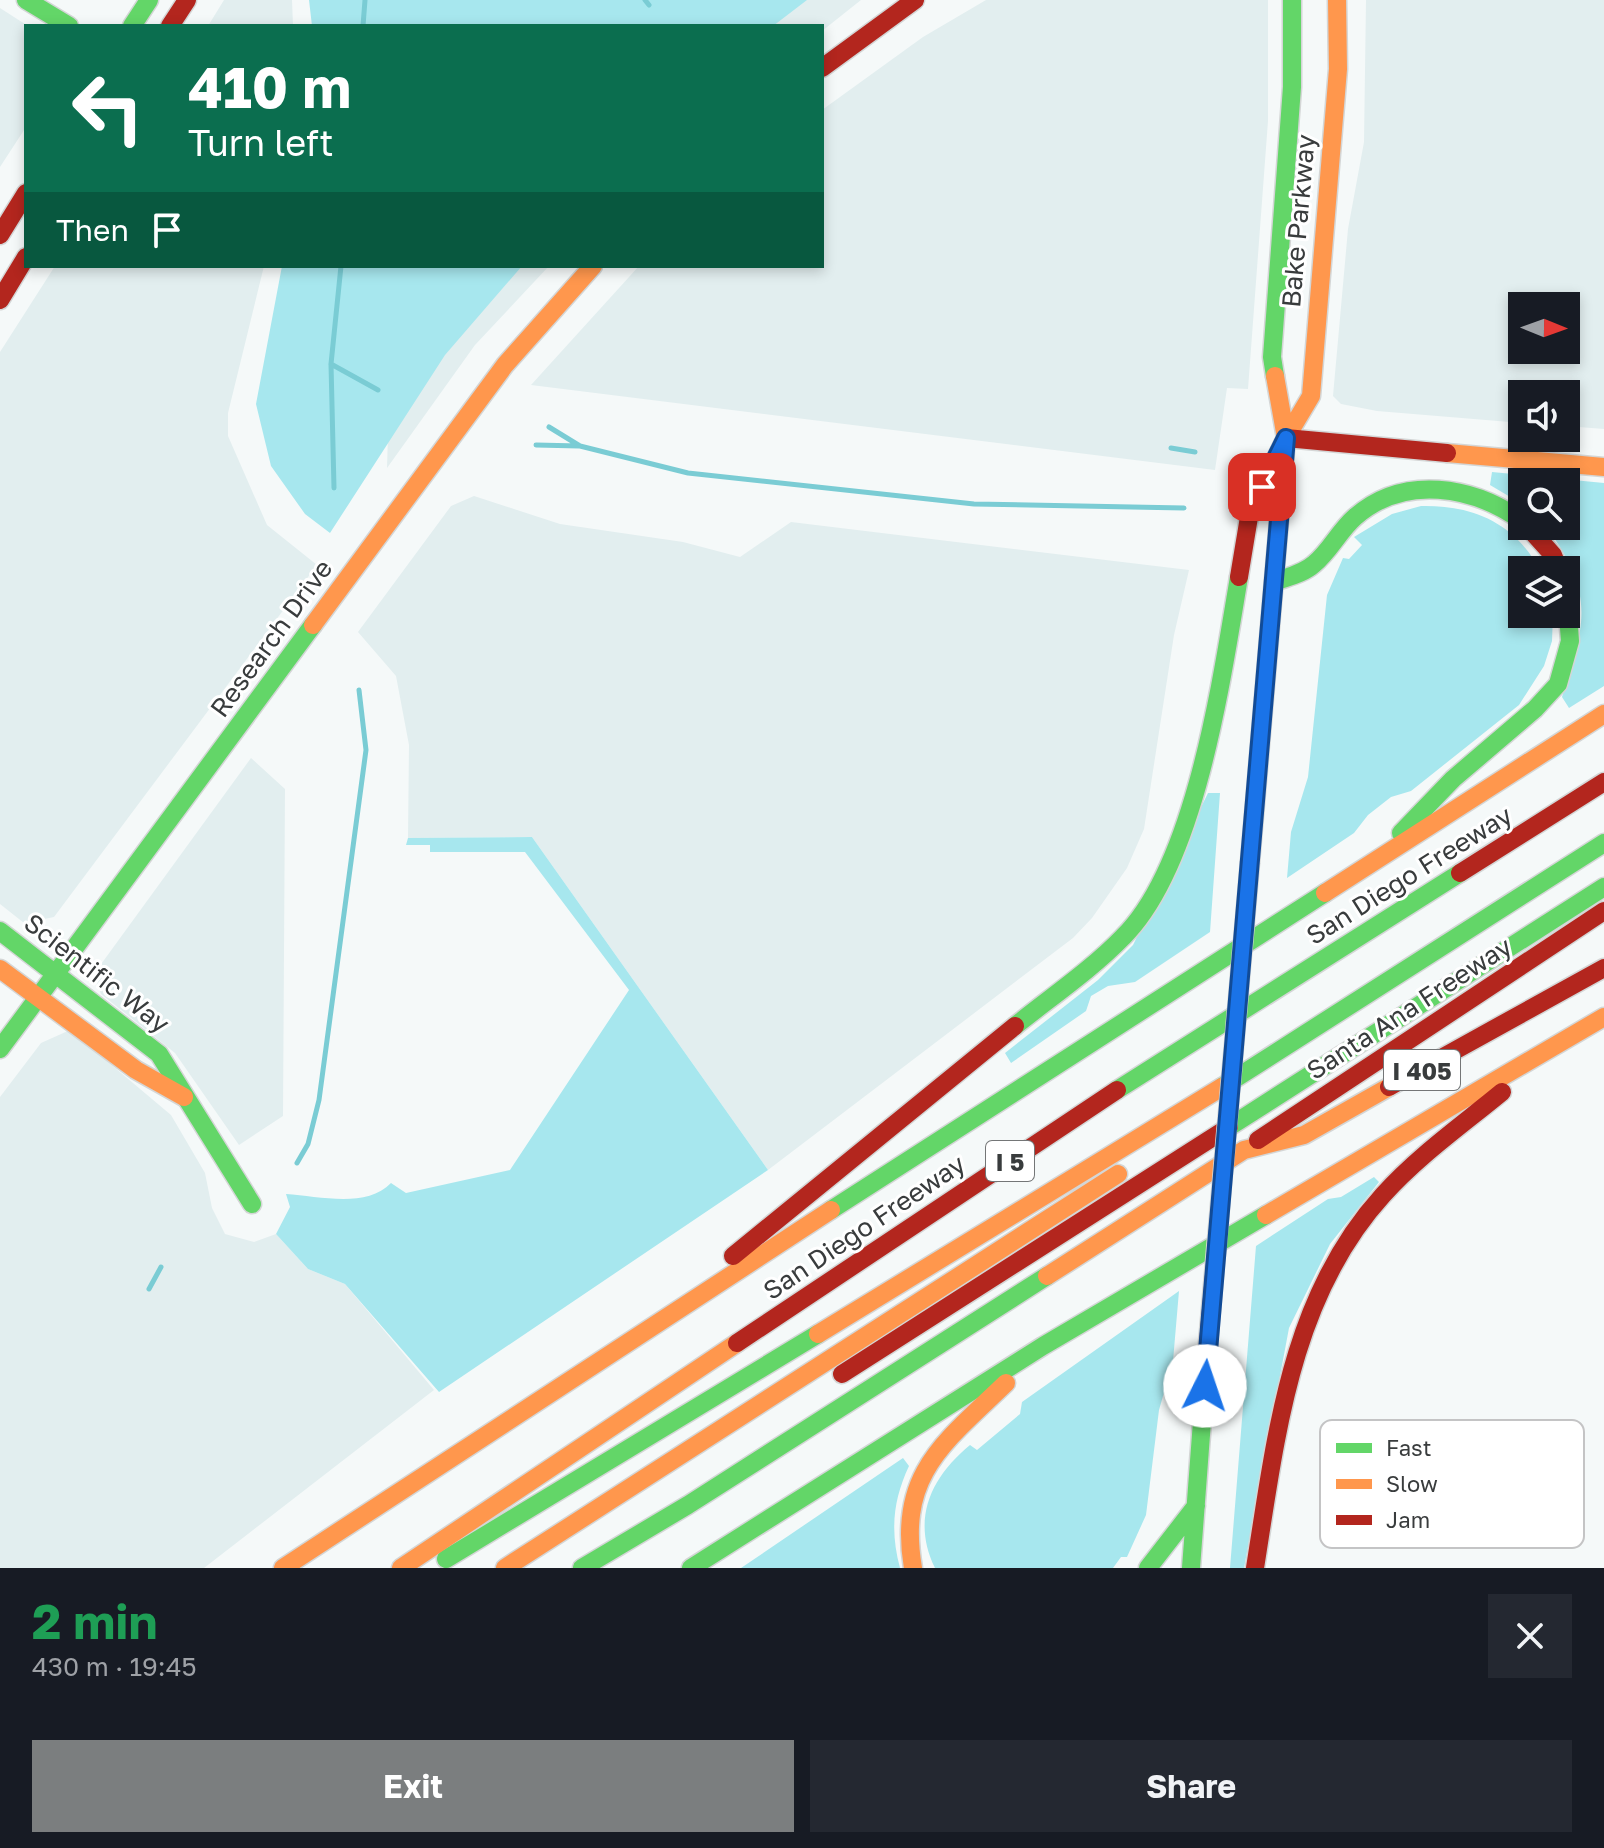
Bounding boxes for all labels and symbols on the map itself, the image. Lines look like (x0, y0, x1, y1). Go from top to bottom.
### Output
street label: Bake Parkway (1275, 133, 1321, 309)
north arrow (1508, 292, 1580, 364)
pin (1228, 453, 1296, 521)
street label: Research Drive (203, 553, 339, 723)
street label: San Diego Freeway (1300, 799, 1518, 951)
street label: Scientific Way (18, 907, 176, 1040)
street label: Santa Ana Freeway (1301, 930, 1518, 1086)
road number: I 405 (1384, 1050, 1460, 1090)
road number: I 5 (986, 1141, 1034, 1181)
street label: San Diego Freeway (757, 1148, 971, 1306)
position arrow (1163, 1344, 1247, 1428)
legend (1320, 1420, 1584, 1548)
text: Fast (1386, 1434, 1432, 1461)
text: Slow (1386, 1470, 1438, 1497)
text: Jam (1386, 1506, 1430, 1533)

